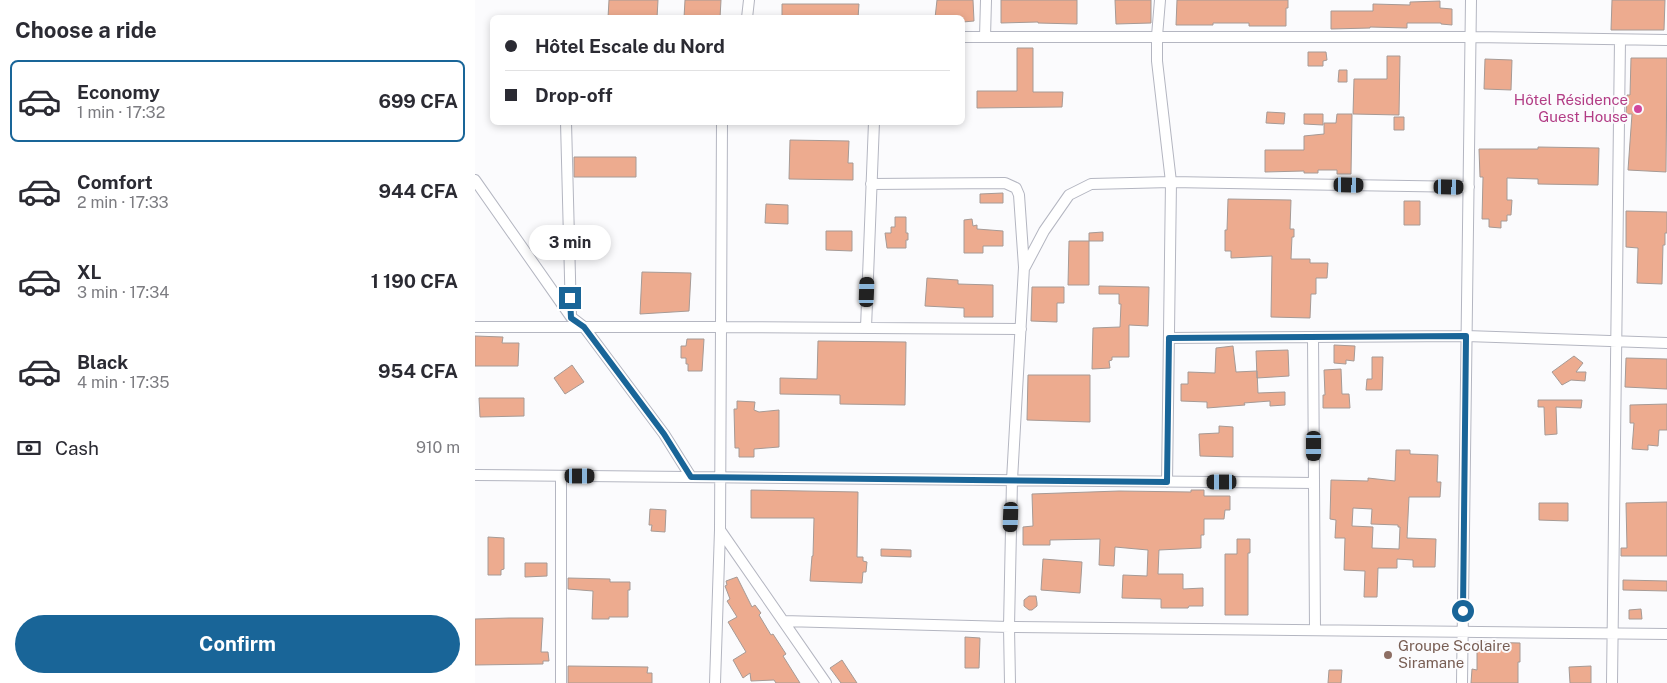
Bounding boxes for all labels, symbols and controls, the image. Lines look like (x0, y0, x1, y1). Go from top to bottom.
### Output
text: Choose a ride (15, 17, 157, 43)
text: Hôtel Escale du Nord (535, 35, 725, 57)
icon: car (17, 79, 62, 124)
text: Economy (77, 81, 160, 103)
text: Drop-off (535, 84, 612, 106)
text: 699 CFA (378, 90, 458, 112)
place label: Hôtel Résidence Guest House (1514, 91, 1628, 125)
text: 1 min · 17:32 (77, 103, 165, 122)
marker: Hôtel Résidence Guest House (1632, 103, 1644, 115)
icon: car (17, 169, 62, 214)
text: Comfort (77, 171, 153, 193)
car (1333, 177, 1364, 193)
car (1433, 179, 1464, 195)
text: 944 CFA (379, 180, 458, 202)
text: 2 min · 17:33 (77, 193, 169, 212)
callout: 3 min (529, 226, 611, 260)
text: 3 min (549, 233, 591, 252)
icon: car (17, 259, 62, 304)
text: XL (77, 261, 102, 283)
text: 1 190 CFA (371, 270, 458, 292)
car (858, 277, 875, 307)
text: 3 min · 17:34 (77, 283, 169, 302)
route end (559, 287, 581, 309)
icon: car (17, 349, 62, 394)
text: Black (77, 351, 128, 373)
text: 954 CFA (378, 360, 458, 382)
text: 4 min · 17:35 (77, 373, 169, 392)
car (1306, 431, 1321, 461)
icon: cash (15, 434, 43, 462)
text: Cash (55, 437, 99, 459)
text: 910 m (416, 438, 460, 457)
car (565, 469, 595, 484)
car (1207, 475, 1237, 490)
car (1002, 502, 1019, 532)
route start (1452, 600, 1474, 622)
button: Confirm (15, 615, 460, 673)
place label: Groupe Scolaire Siramane (1398, 637, 1510, 671)
marker: Groupe Scolaire Siramane (1382, 649, 1394, 661)

